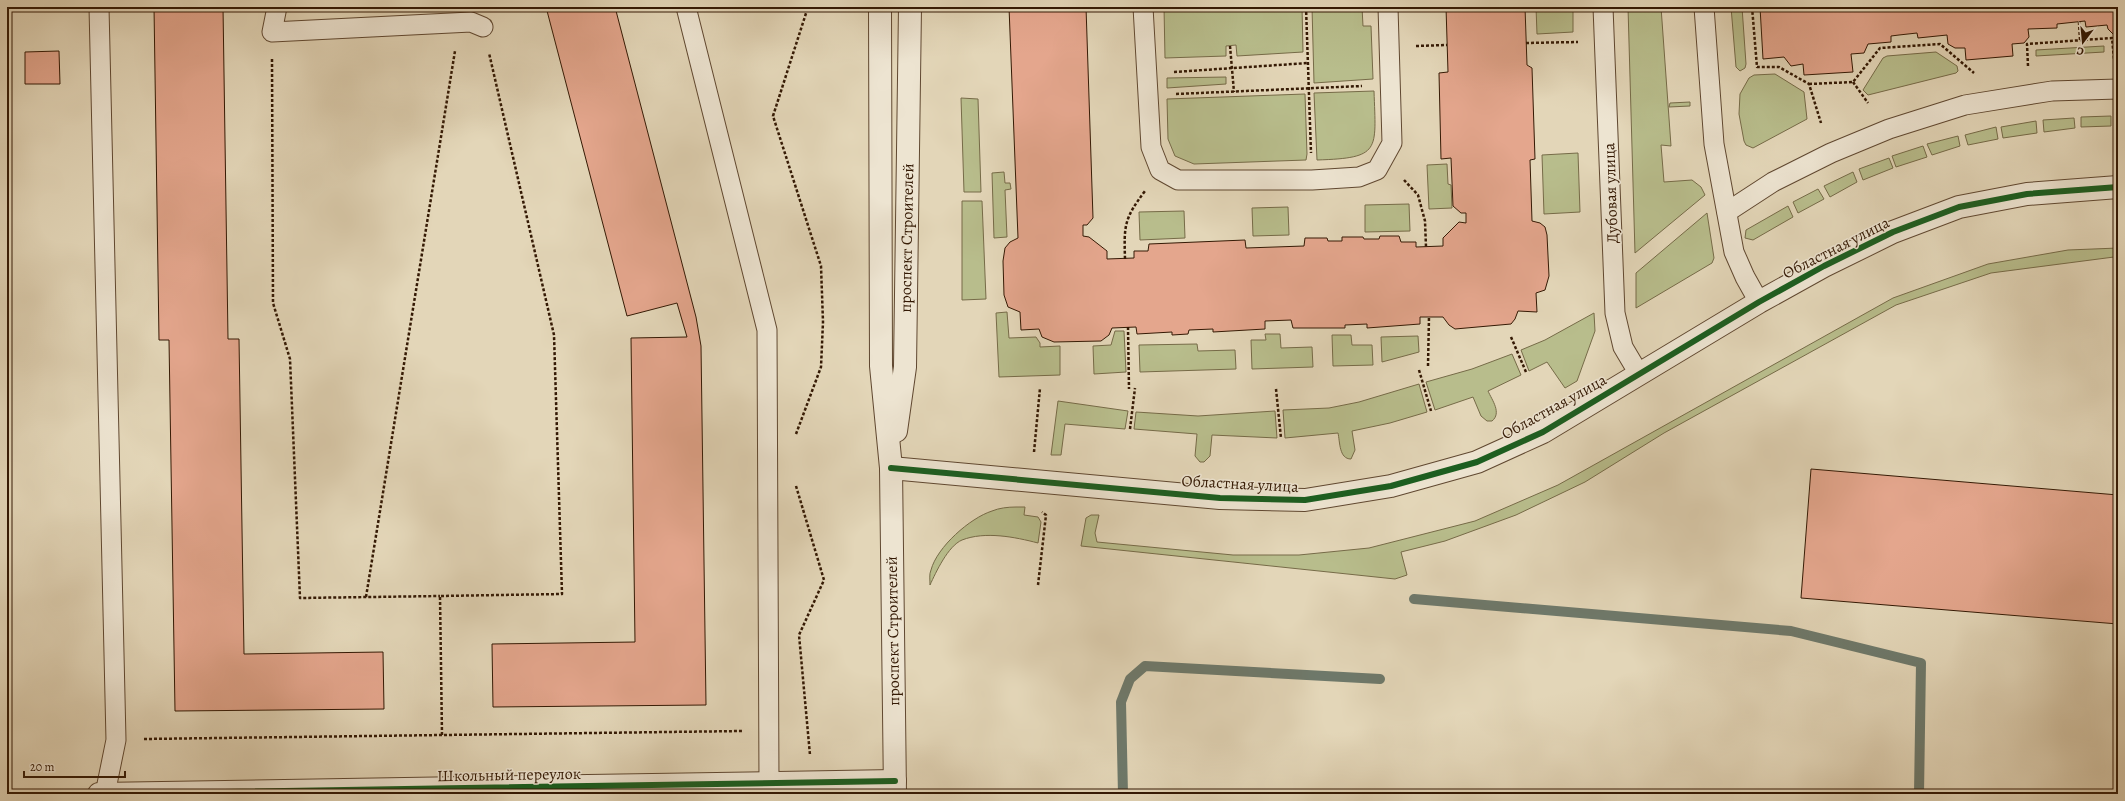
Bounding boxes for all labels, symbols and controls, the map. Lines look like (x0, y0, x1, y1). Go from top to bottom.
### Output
north arrow (2063, 22, 2103, 62)
text: С (2075, 43, 2086, 59)
street label: Дубовая улица (1598, 142, 1624, 244)
street label: проспект Строителей (895, 163, 919, 313)
street label: Областная улица (1779, 211, 1894, 284)
street label: Областная улица (1497, 369, 1611, 445)
street label: Областная улица (1181, 470, 1300, 498)
street label: проспект Строителей (881, 556, 905, 706)
scale bar (24, 753, 125, 779)
text: 20 m (30, 759, 54, 775)
street label: Школьный переулок (437, 763, 581, 787)

